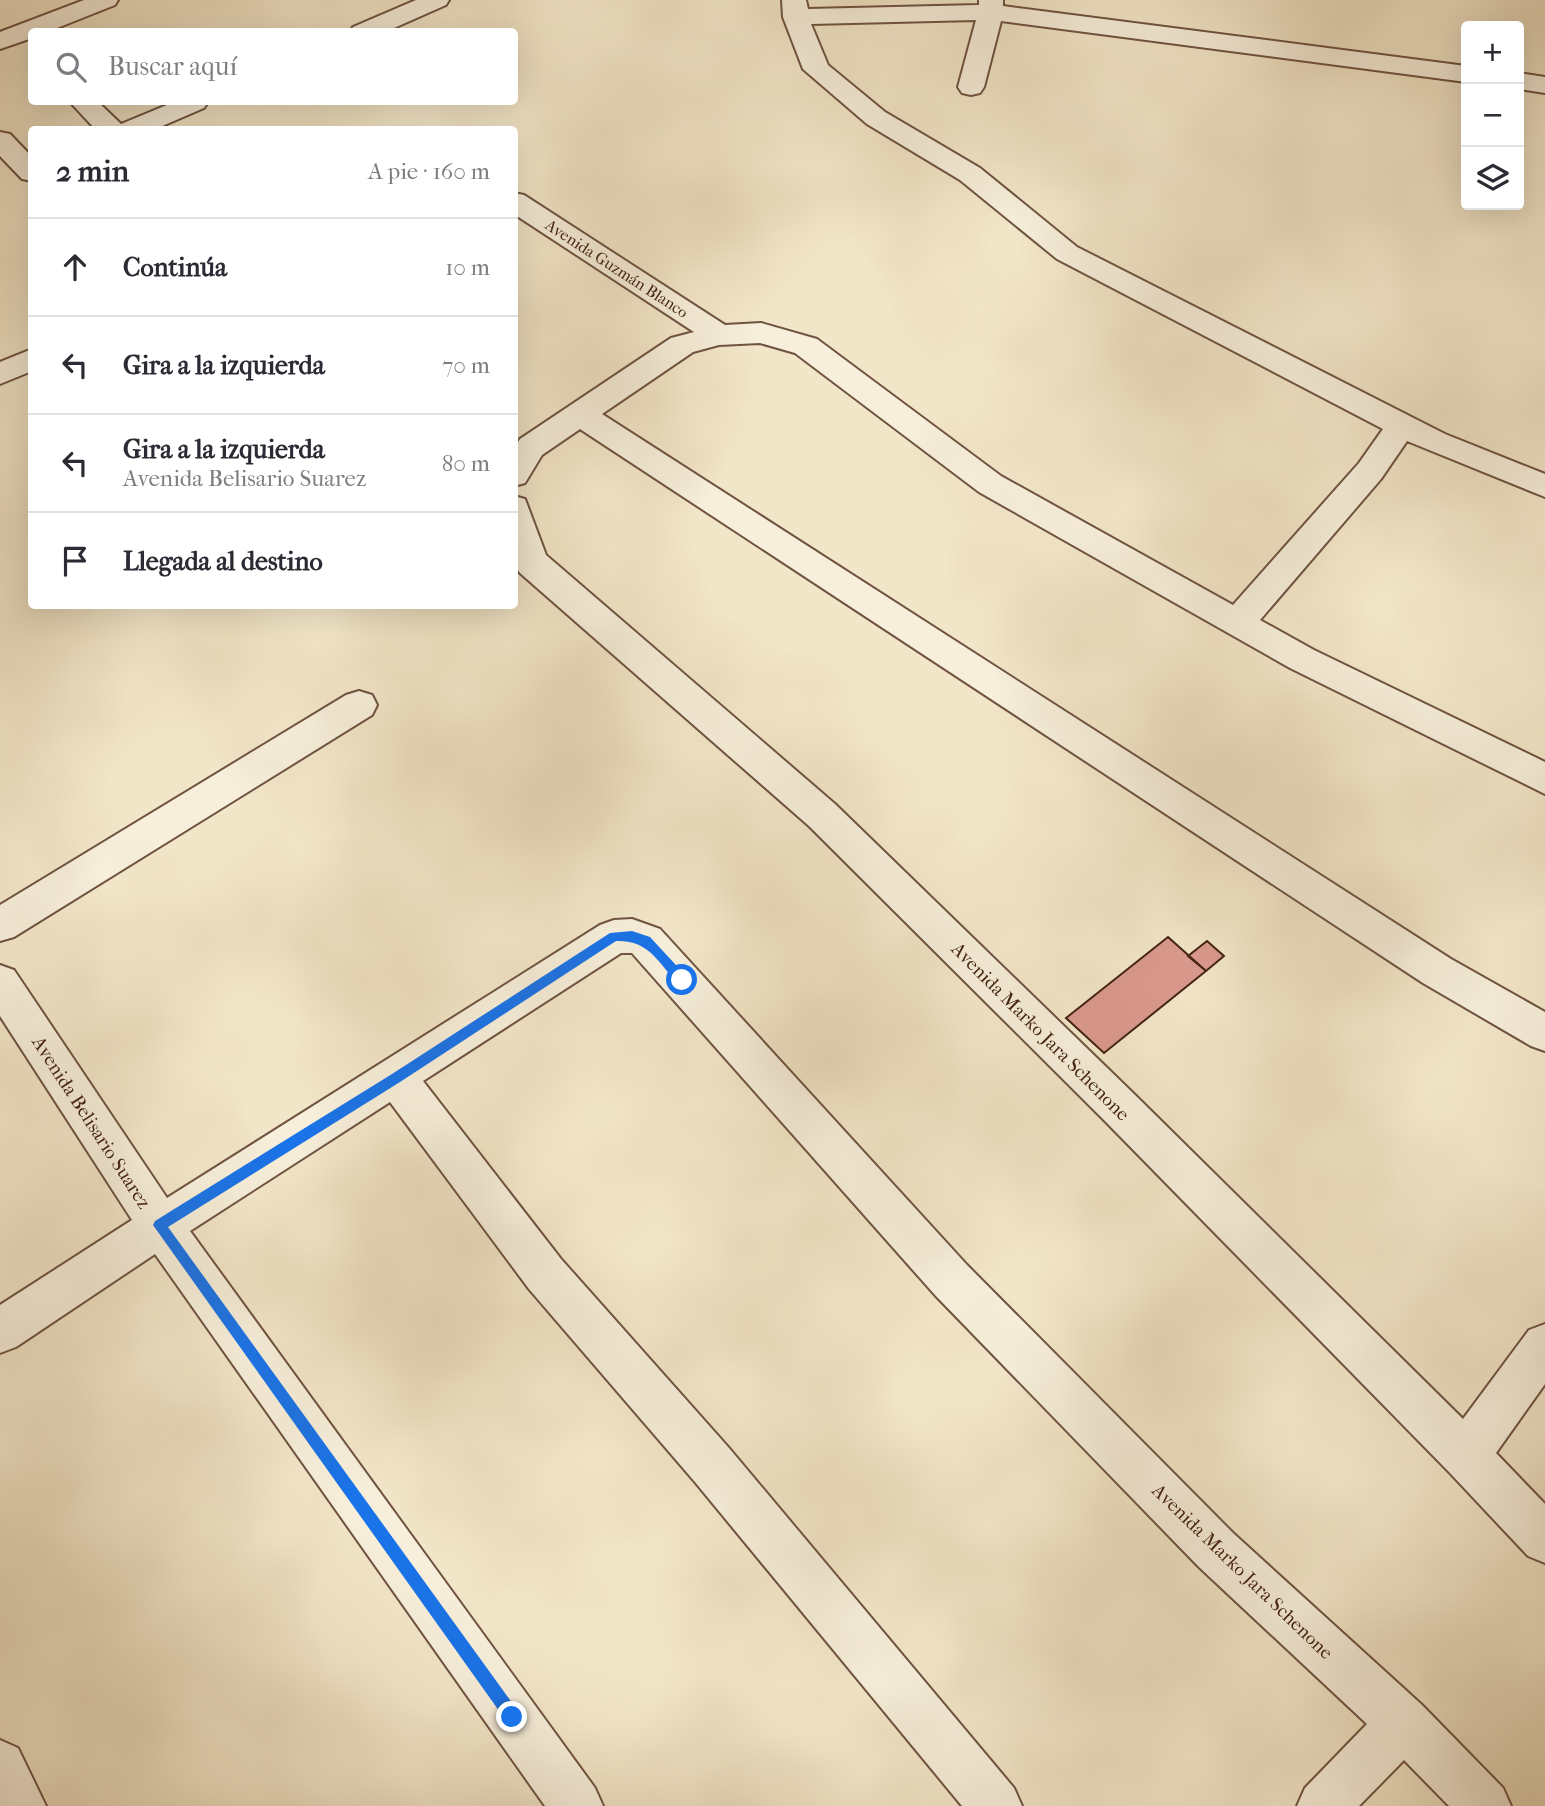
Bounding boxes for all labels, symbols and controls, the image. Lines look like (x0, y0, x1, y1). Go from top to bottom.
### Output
map controls (1461, 21, 1524, 210)
button: + (1461, 21, 1524, 84)
search box (28, 28, 518, 105)
icon: search (52, 48, 90, 86)
text: Buscar aquí (108, 51, 237, 82)
button: − (1461, 84, 1524, 147)
button: layers (1461, 147, 1524, 210)
text: 2 min (56, 154, 129, 189)
text: A pie · 160 m (368, 158, 490, 185)
street label: Avenida Guzmán Blanco (541, 215, 692, 322)
icon: ahead (56, 248, 94, 286)
text: Continúa (123, 252, 227, 283)
text: 10 m (445, 254, 490, 281)
icon: left (56, 346, 94, 384)
text: Gira a la izquierda (123, 350, 325, 381)
text: 70 m (442, 352, 490, 379)
text: Gira a la izquierda (123, 434, 325, 465)
icon: left (56, 444, 94, 482)
text: 80 m (442, 450, 490, 477)
text: Avenida Belisario Suarez (123, 465, 366, 492)
icon: arrive (56, 542, 94, 580)
text: Llegada al destino (123, 546, 323, 577)
street label: Avenida Marko Jara Schenone (946, 937, 1134, 1125)
route start (666, 964, 697, 995)
street label: Avenida Belisario Suarez (27, 1032, 155, 1213)
street label: Avenida Marko Jara Schenone (1147, 1479, 1337, 1664)
route end (496, 1701, 527, 1732)

